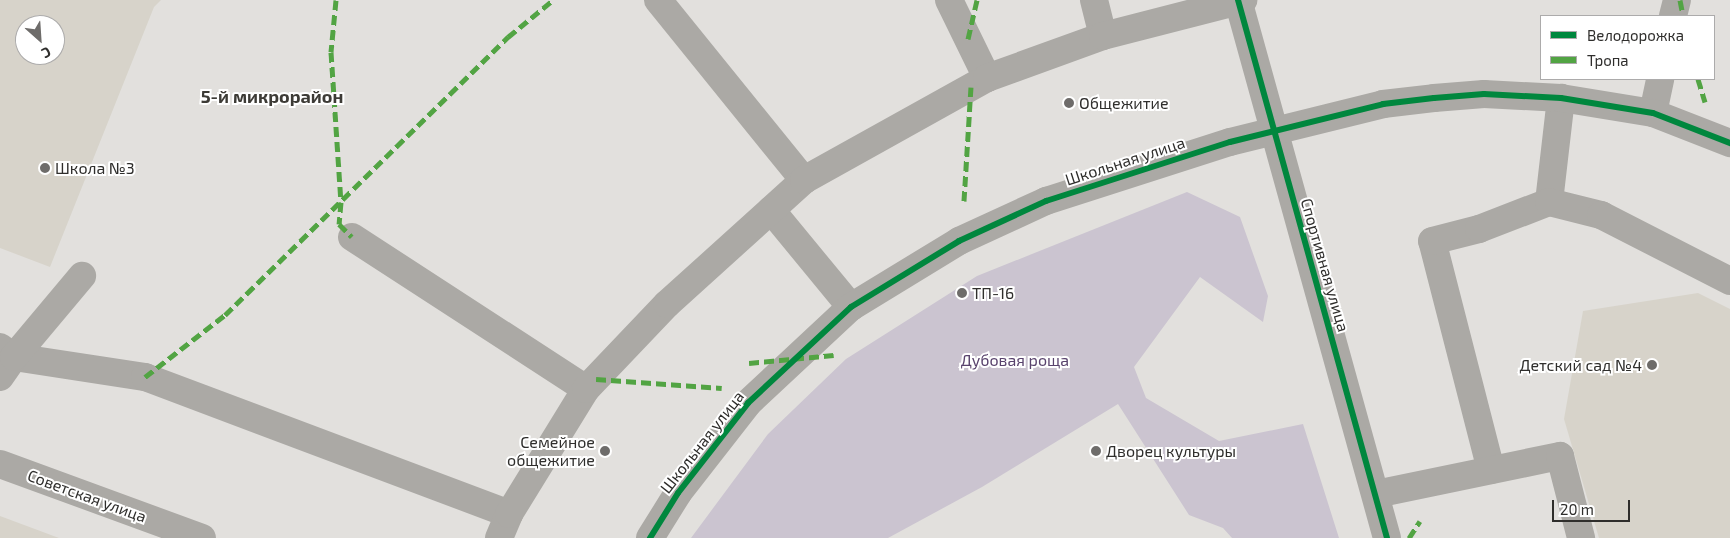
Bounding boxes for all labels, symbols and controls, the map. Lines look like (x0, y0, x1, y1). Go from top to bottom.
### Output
north arrow (15, 15, 65, 65)
legend (1540, 15, 1715, 80)
text: Велодорожка (1587, 26, 1684, 44)
text: С (39, 44, 54, 62)
text: Тропа (1587, 51, 1629, 69)
district label: 5-й микрорайон (201, 85, 343, 107)
place label: Общежитие (1079, 93, 1169, 113)
marker: Общежитие (1063, 97, 1075, 109)
street label: Школьная улица (1063, 133, 1187, 189)
place label: Школа №3 (55, 158, 135, 178)
marker: Школа №3 (39, 162, 51, 174)
street label: Спортивная улица (1297, 196, 1353, 334)
place label: ТП-16 (972, 283, 1014, 303)
marker: ТП-16 (956, 287, 968, 299)
park label: Дубовая роща (961, 350, 1069, 370)
place label: Детский сад №4 (1519, 355, 1642, 375)
marker: Детский сад №4 (1646, 359, 1658, 371)
street label: Школьная улица (656, 387, 748, 497)
place label: Семейное общежитие (507, 432, 595, 470)
place label: Дворец культуры (1106, 441, 1236, 461)
marker: Семейное общежитие (599, 445, 611, 457)
marker: Дворец культуры (1090, 445, 1102, 457)
street label: Советская улица (25, 466, 149, 526)
scale bar (1555, 490, 1632, 522)
text: 20 m (1560, 500, 1594, 518)

